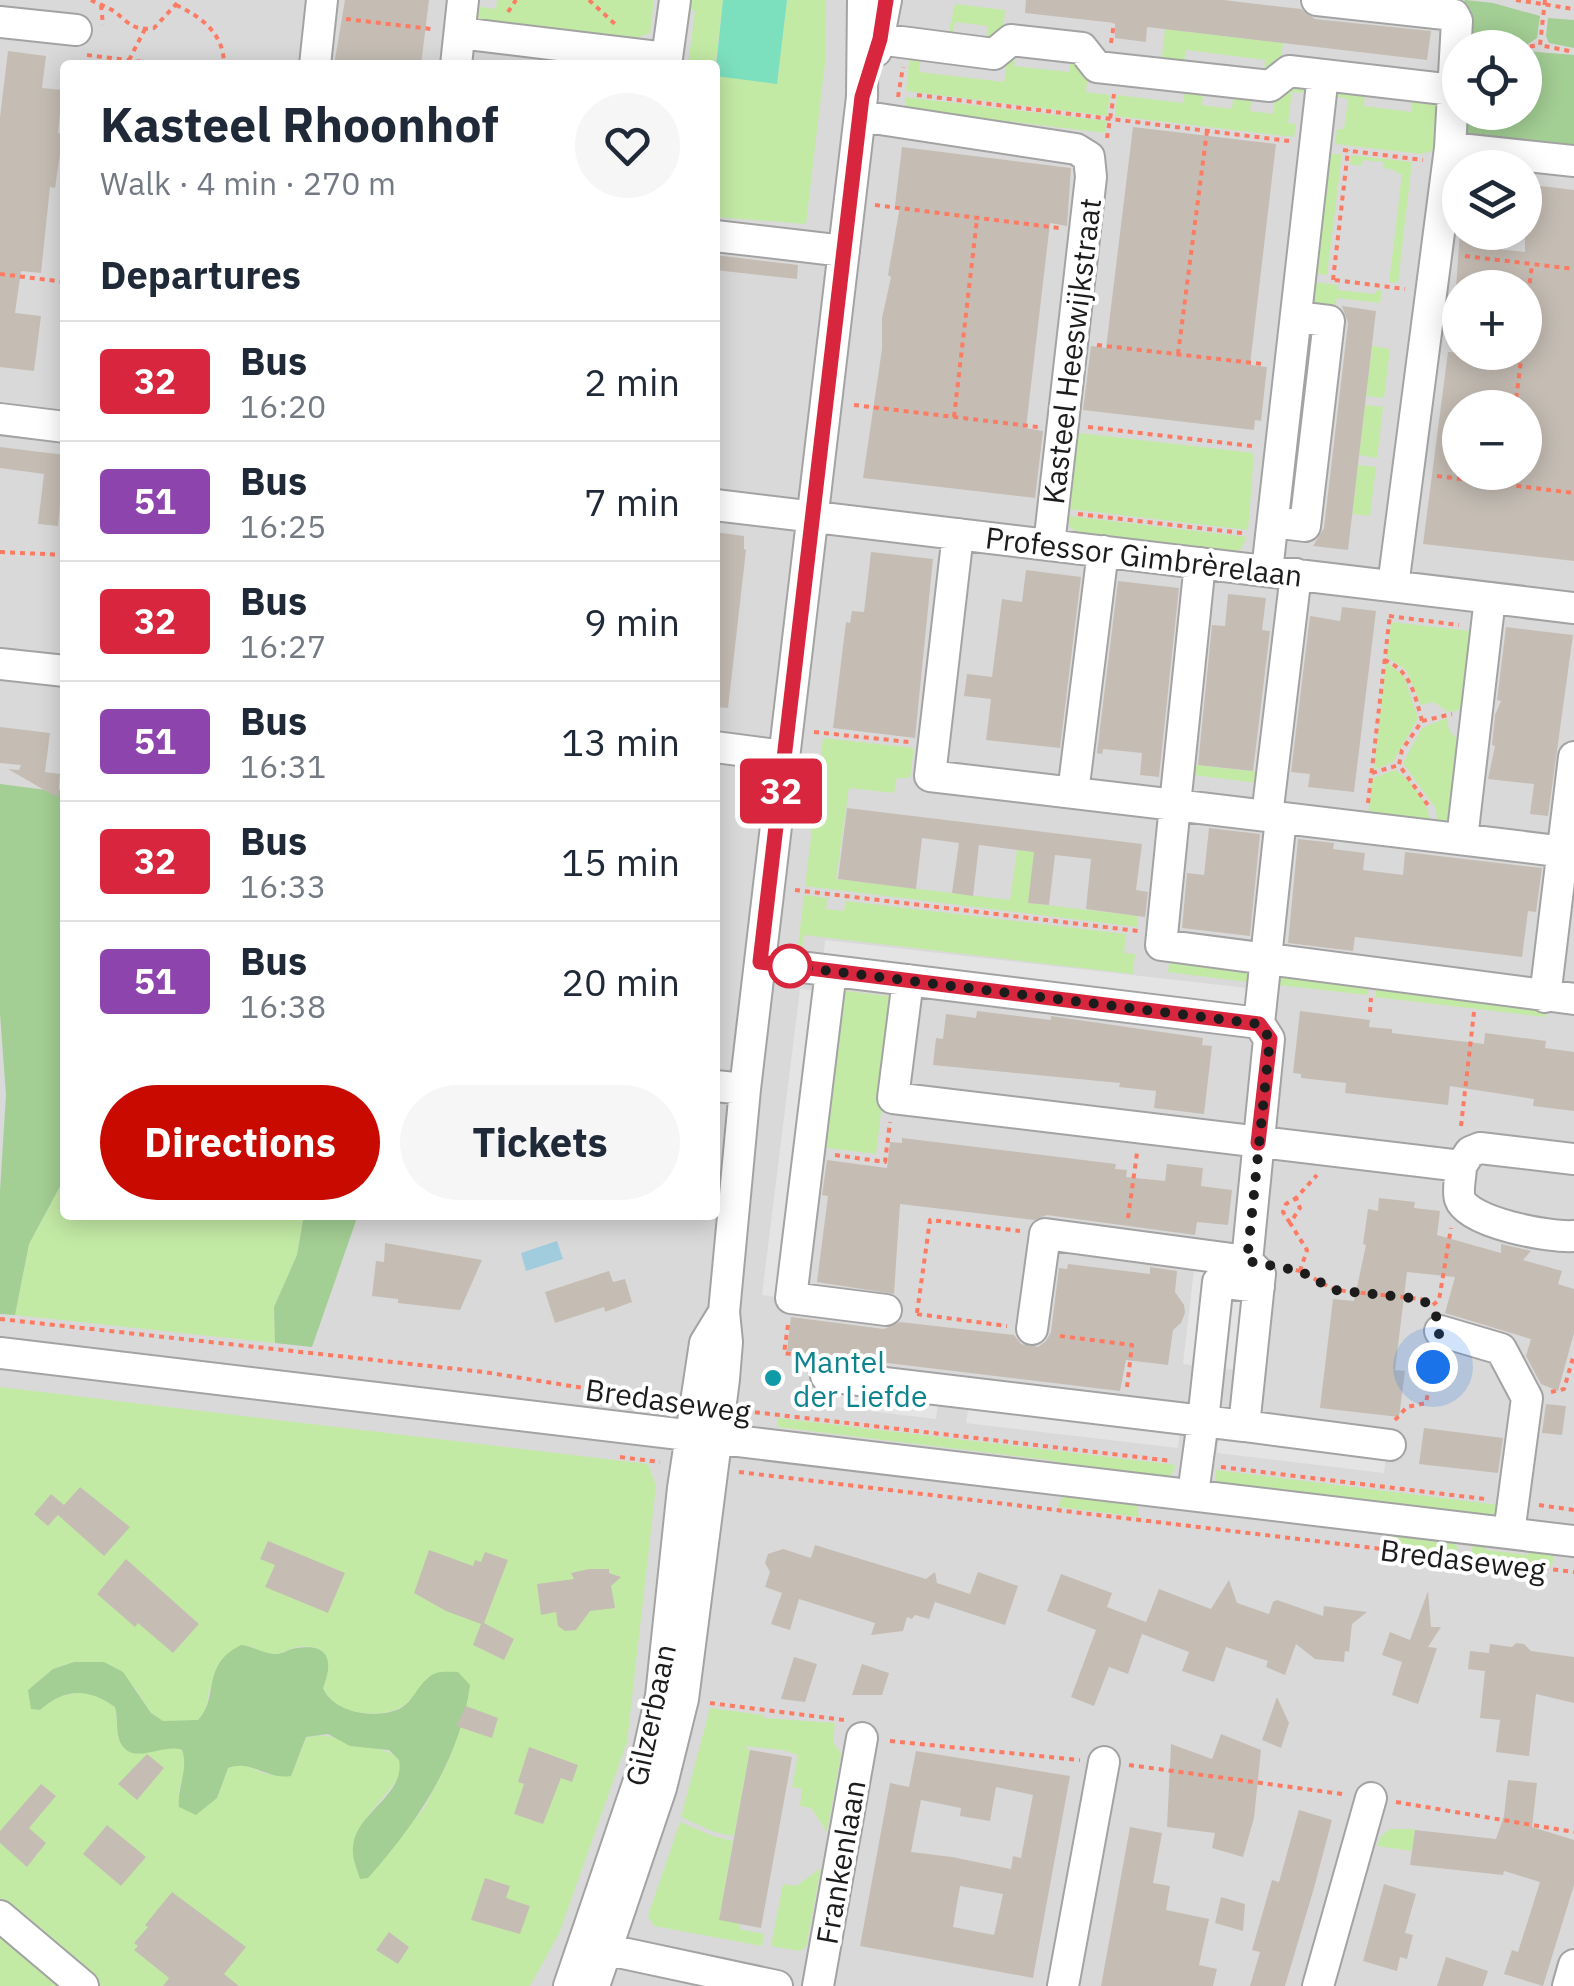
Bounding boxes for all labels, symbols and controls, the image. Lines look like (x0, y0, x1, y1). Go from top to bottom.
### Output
map controls (1442, 30, 1542, 490)
button: locate (1442, 30, 1542, 130)
text: Kasteel Rhoonhof (100, 93, 499, 155)
button: heart (575, 93, 680, 198)
button: layers (1442, 150, 1542, 250)
text: Walk · 4 min · 270 m (100, 162, 396, 204)
street label: Kasteel Heeswijkstraat (1033, 196, 1109, 506)
text: Departures (100, 250, 301, 299)
button: + (1442, 270, 1542, 370)
text: Bus (240, 336, 307, 385)
text: 2 min (584, 357, 680, 406)
text: 32 (134, 358, 176, 404)
text: 16:20 (240, 385, 326, 427)
button: − (1442, 390, 1542, 490)
text: Bus (240, 456, 307, 505)
text: 7 min (584, 477, 680, 526)
text: 51 (134, 478, 176, 524)
text: 16:25 (240, 505, 326, 547)
street label: Professor Gimbrèrelaan (983, 517, 1305, 595)
text: Bus (240, 576, 307, 625)
text: 9 min (584, 597, 680, 646)
text: 32 (134, 598, 176, 644)
text: 16:27 (240, 625, 326, 667)
text: Bus (240, 696, 307, 745)
text: 13 min (561, 717, 680, 766)
text: 51 (134, 718, 176, 764)
text: 16:31 (240, 745, 326, 787)
line badge: 32 (736, 758, 826, 824)
text: 32 (760, 768, 802, 814)
text: Bus (240, 816, 307, 865)
text: 15 min (561, 837, 680, 886)
text: 32 (134, 838, 176, 884)
text: 16:33 (240, 865, 326, 907)
text: Bus (240, 936, 307, 985)
unlabelled marker (769, 945, 811, 987)
text: 20 min (561, 957, 680, 1006)
text: 51 (134, 958, 176, 1004)
text: 16:38 (240, 985, 326, 1027)
button: Directions (100, 1085, 380, 1200)
button: Tickets (400, 1085, 680, 1200)
place label: Mantel der Liefde (793, 1342, 927, 1415)
your location (1408, 1342, 1458, 1392)
marker: Mantel der Liefde (762, 1367, 784, 1389)
street label: Bredaseweg (583, 1369, 753, 1431)
street label: Bredaseweg (1378, 1530, 1548, 1589)
street label: Gilzerbaan (616, 1640, 684, 1790)
street label: Frankenlaan (806, 1777, 874, 1947)

